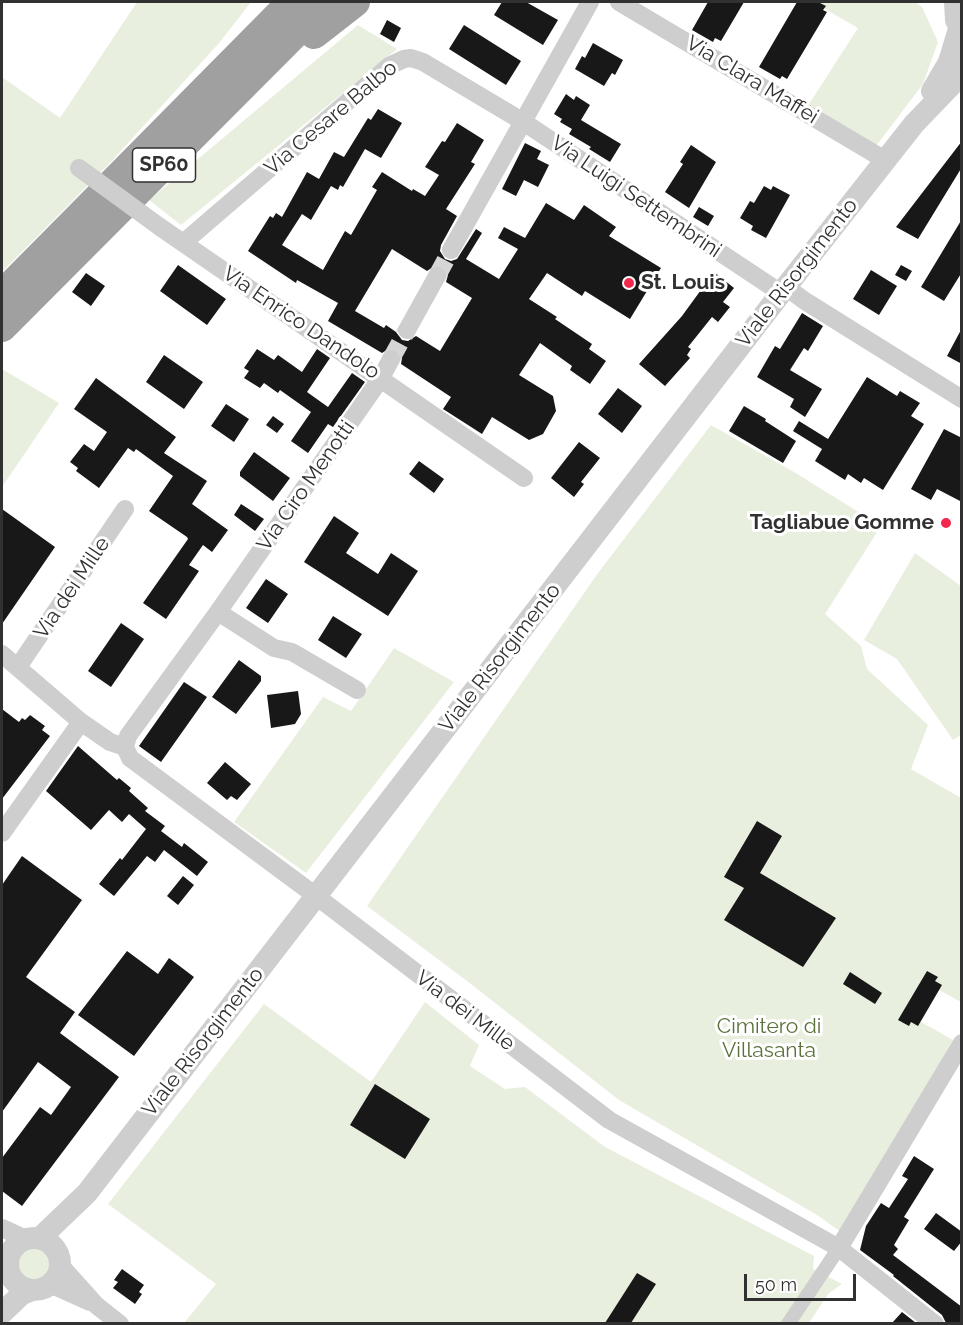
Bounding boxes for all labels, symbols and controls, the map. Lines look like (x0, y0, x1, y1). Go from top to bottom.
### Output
street label: Via Clara Maffei (681, 31, 823, 129)
street label: Via Cesare Balbo (260, 55, 402, 181)
street label: Via Luigi Settembrini (546, 131, 726, 263)
road number: SP60 (132, 148, 195, 182)
street label: Viale Risorgimento (731, 193, 863, 353)
street label: Via Enrico Dandolo (218, 261, 384, 385)
place label: St. Louis (641, 270, 725, 296)
marker: St. Louis (622, 276, 636, 290)
street label: Via Ciro Menotti (252, 416, 360, 556)
place label: Tagliabue Gomme (750, 510, 934, 536)
marker: Tagliabue Gomme (939, 516, 953, 530)
street label: Via dei Mille (29, 532, 115, 644)
street label: Viale Risorgimento (434, 578, 566, 738)
street label: Viale Risorgimento (137, 962, 269, 1122)
street label: Via dei Mille (410, 966, 520, 1056)
park label: Cimitero di Villasanta (717, 1014, 821, 1064)
scale bar (747, 1262, 860, 1300)
text: 50 m (755, 1274, 797, 1295)

